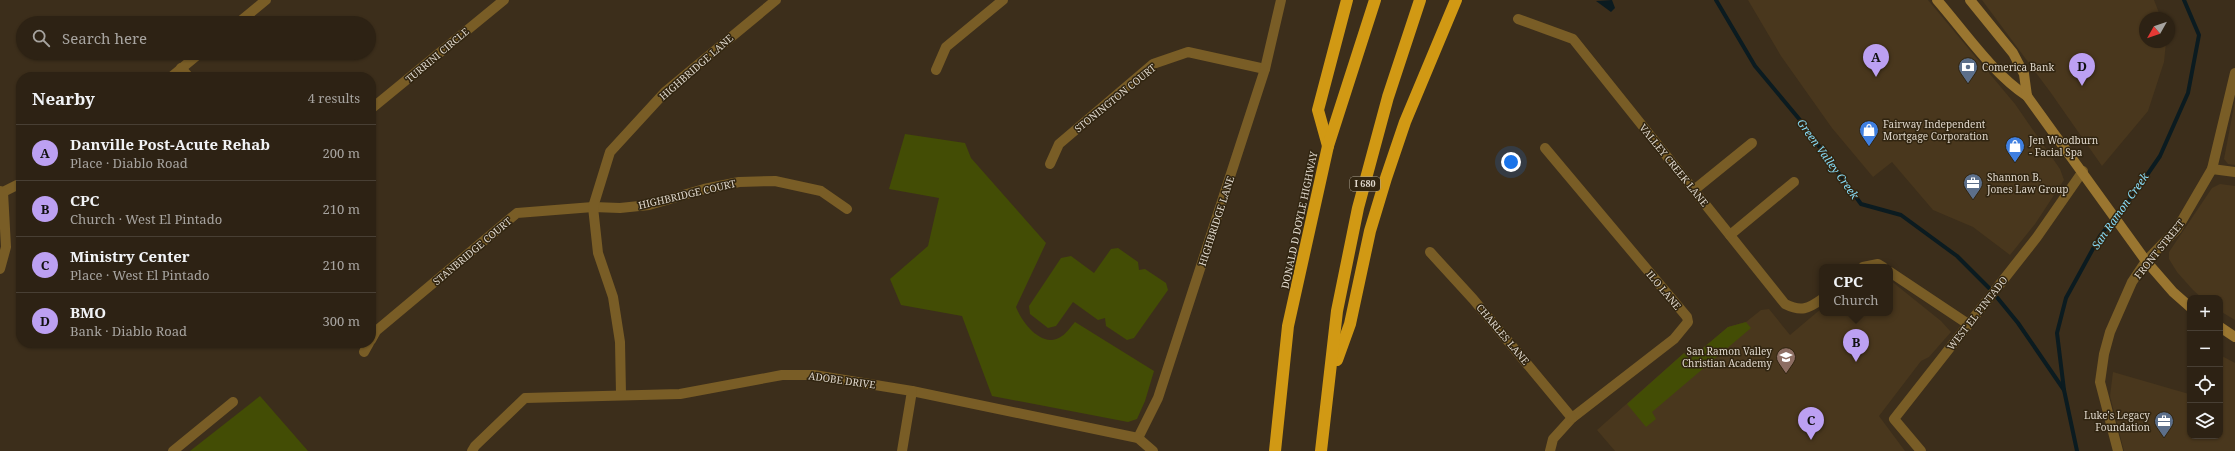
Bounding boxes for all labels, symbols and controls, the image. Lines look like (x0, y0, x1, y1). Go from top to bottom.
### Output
north arrow (2139, 12, 2175, 48)
search box (16, 16, 376, 60)
street label: TURRINI CIRCLE (402, 24, 472, 86)
icon: search (30, 27, 52, 49)
text: Search here (62, 28, 147, 48)
street label: HIGHBRIDGE LANE (656, 31, 736, 103)
pin: A (1863, 44, 1889, 77)
pin: D (2069, 53, 2095, 86)
bank icon: Comerica Bank (1957, 56, 1979, 84)
place label: Comerica Bank (1982, 60, 2054, 74)
street label: STONINGTON COURT (1071, 61, 1159, 135)
text: Nearby (32, 87, 95, 110)
text: 4 results (308, 89, 360, 107)
water label: Green Valley Creek (1794, 115, 1863, 203)
place label: Fairway Independent Mortgage Corporation (1883, 117, 1989, 143)
shop icon: Fairway Independent Mortgage Corporation (1858, 119, 1880, 147)
street label: VALLEY CREEK LANE (1636, 121, 1712, 209)
place label: Jen Woodburn - Facial Spa (2028, 133, 2099, 159)
text: Danville Post-Acute Rehab (70, 134, 270, 154)
shop icon: Jen Woodburn - Facial Spa (2004, 135, 2026, 163)
text: A (40, 144, 50, 162)
text: 200 m (323, 144, 360, 162)
street label: DONALD D DOYLE HIGHWAY (1278, 149, 1321, 290)
your location (1501, 152, 1521, 172)
text: Place · Diablo Road (70, 154, 188, 172)
water label: San Ramon Creek (2088, 169, 2152, 252)
place label: Shannon B. Jones Law Group (1986, 170, 2068, 196)
office icon: Shannon B. Jones Law Group (1962, 172, 1984, 200)
street label: HIGHBRIDGE LANE (1195, 174, 1237, 268)
street label: HIGHBRIDGE COURT (637, 176, 737, 212)
road number: I 680 (1350, 177, 1380, 191)
text: CPC (70, 190, 100, 210)
text: B (41, 200, 49, 218)
text: 210 m (323, 200, 360, 218)
text: Church · West El Pintado (70, 210, 222, 228)
street label: STANBRIDGE COURT (430, 214, 514, 288)
street label: FRONT STREET (2131, 216, 2187, 282)
text: Ministry Center (70, 246, 190, 266)
text: C (41, 256, 49, 274)
text: 210 m (323, 256, 360, 274)
popup (1819, 264, 1893, 316)
text: Place · West El Pintado (70, 266, 209, 284)
street label: ILO LANE (1644, 267, 1684, 313)
text: CPC (1833, 271, 1863, 291)
street label: WEST EL PINTADO (1944, 273, 2010, 353)
text: Church (1833, 291, 1879, 309)
map controls (2187, 295, 2223, 439)
button: + (2187, 295, 2223, 331)
street label: CHARLES LANE (1473, 301, 1533, 367)
text: BMO (70, 302, 106, 322)
text: D (40, 312, 50, 330)
text: 300 m (323, 312, 360, 330)
text: Bank · Diablo Road (70, 322, 187, 340)
pin: B (1843, 329, 1869, 362)
button: − (2187, 331, 2223, 367)
place label: San Ramon Valley Christian Academy (1682, 344, 1772, 370)
school or university icon: San Ramon Valley Christian Academy (1775, 346, 1797, 374)
button: locate (2187, 367, 2223, 403)
street label: ADOBE DRIVE (808, 368, 876, 392)
button: layers (2187, 403, 2223, 439)
pin: C (1798, 407, 1824, 440)
place label: Luke's Legacy Foundation (2084, 408, 2151, 434)
office icon: Luke's Legacy Foundation (2153, 410, 2175, 438)

